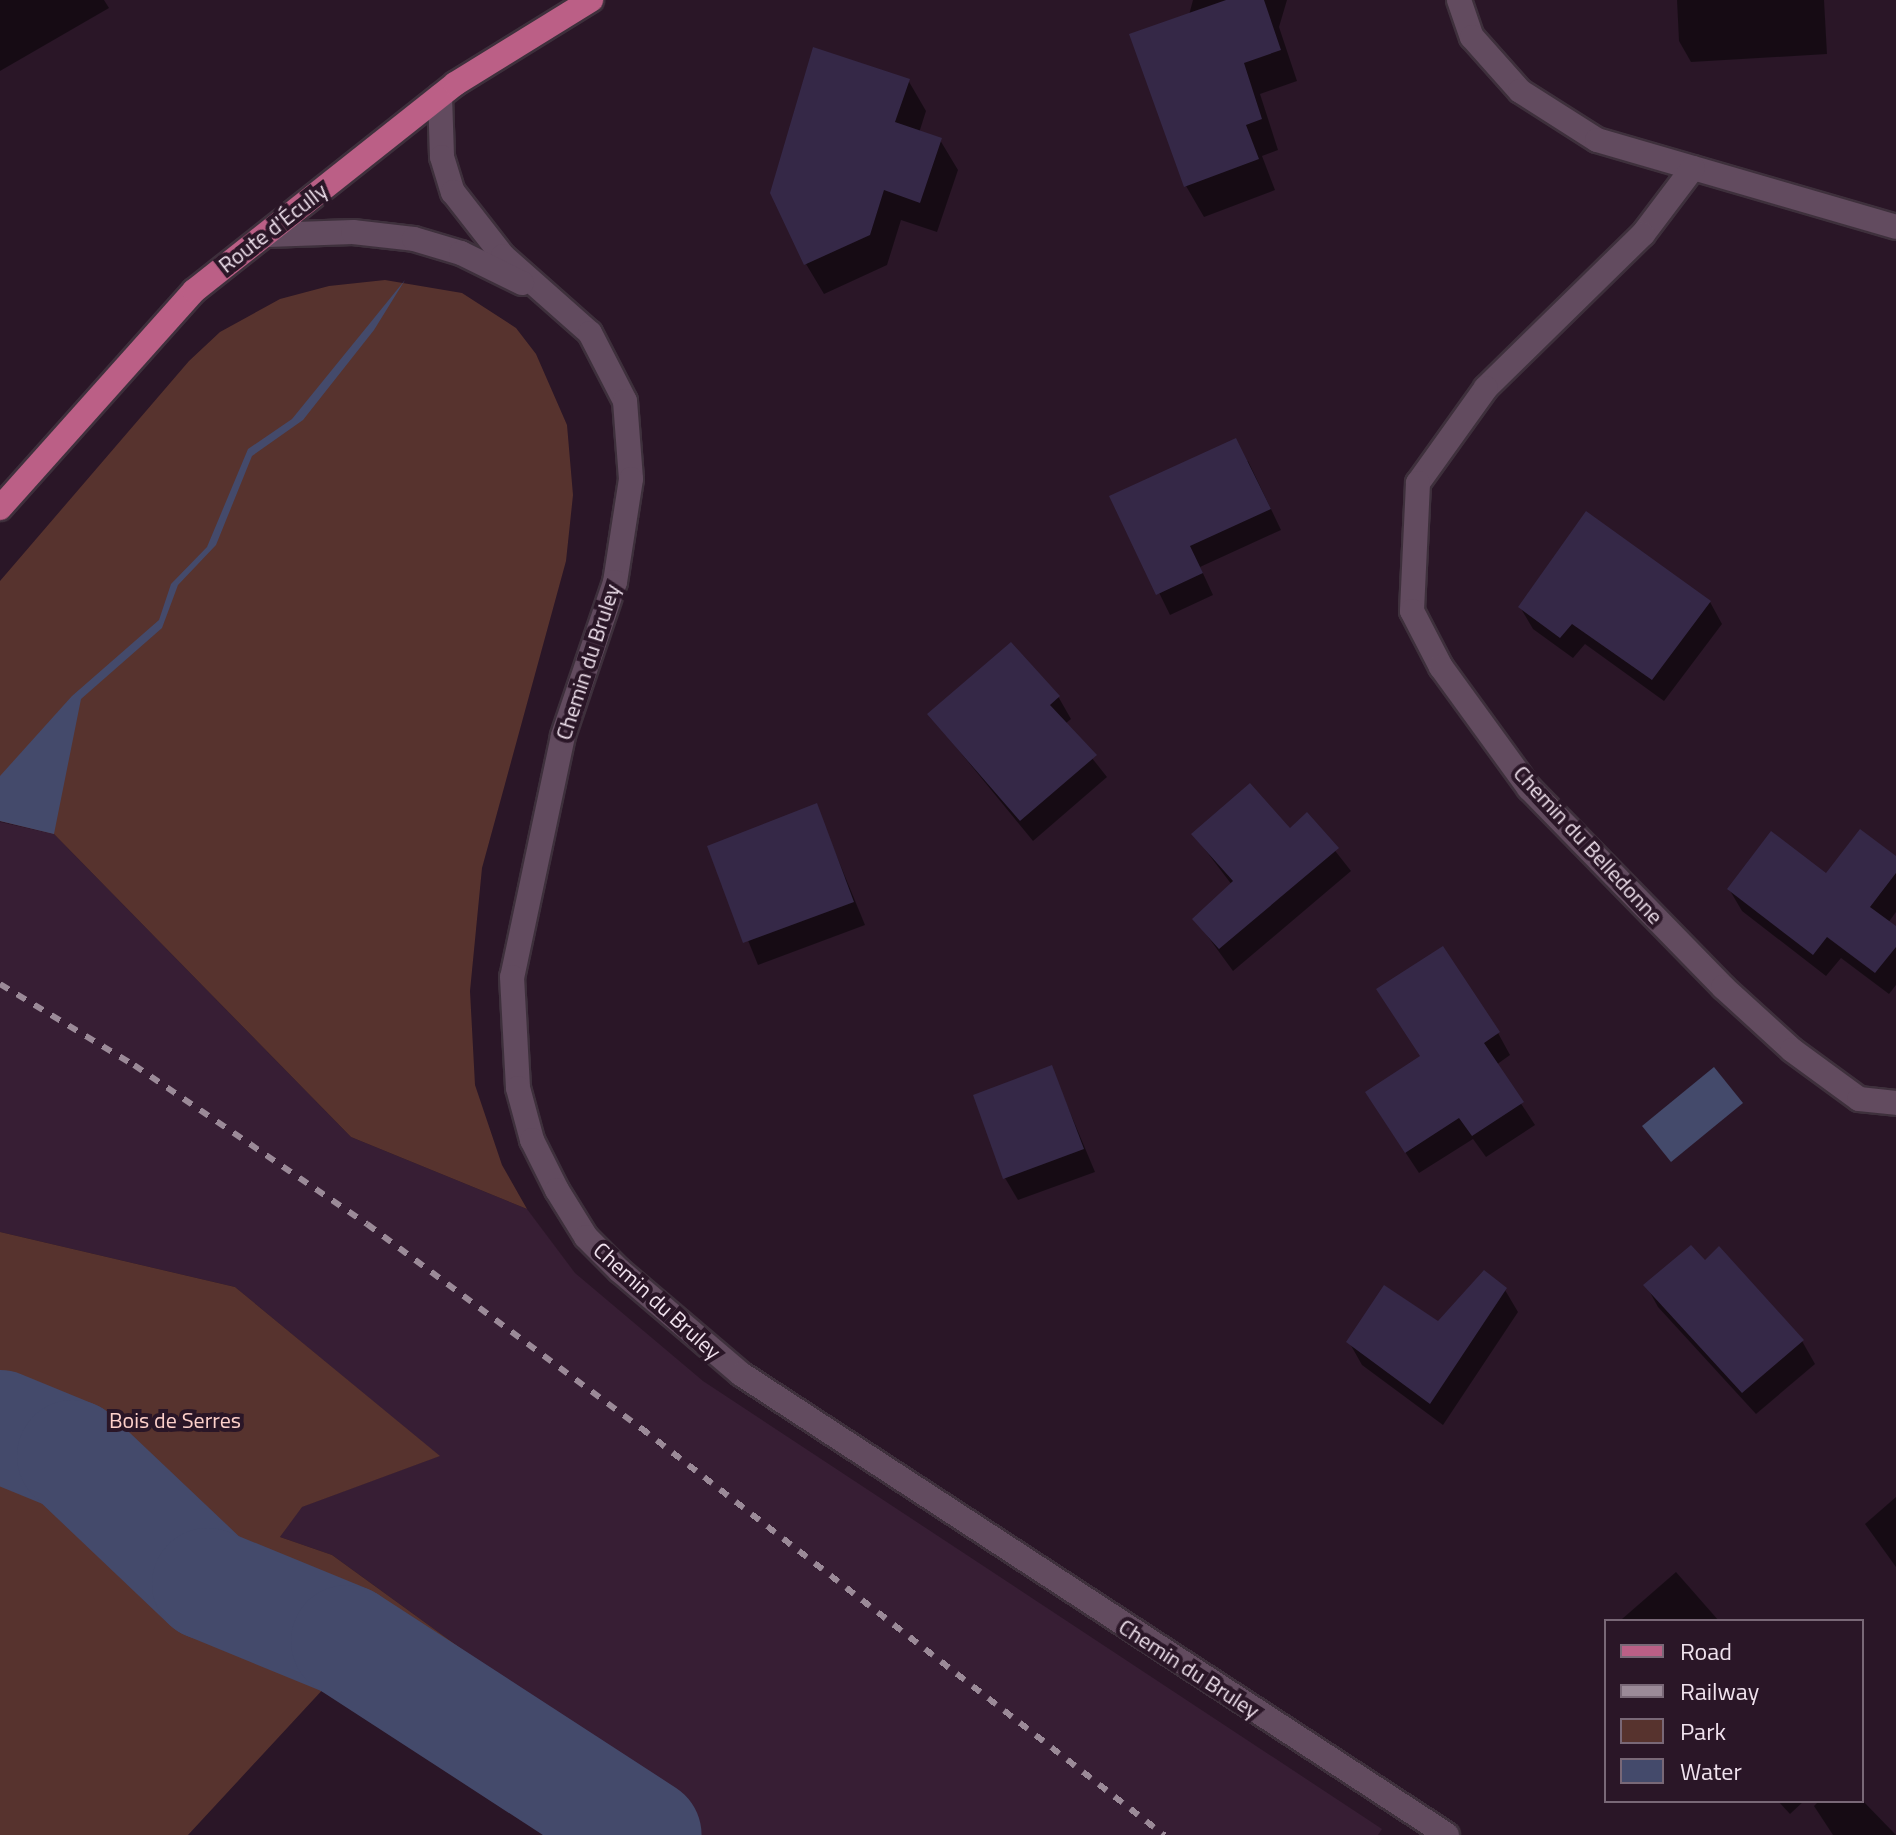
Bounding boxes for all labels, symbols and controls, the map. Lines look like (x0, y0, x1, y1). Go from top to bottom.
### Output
street label: Route d'Écully (213, 177, 333, 279)
street label: Chemin du Bruley (550, 581, 626, 743)
street label: Chemin du Belledonne (1508, 760, 1668, 930)
street label: Chemin du Bruley (588, 1237, 726, 1365)
park label: Bois de Serres (109, 1408, 241, 1434)
street label: Chemin du Bruley (1114, 1614, 1264, 1724)
legend (1604, 1619, 1864, 1803)
text: Road (1680, 1633, 1732, 1669)
text: Railway (1680, 1673, 1759, 1709)
text: Park (1680, 1713, 1726, 1749)
text: Water (1680, 1753, 1742, 1789)

